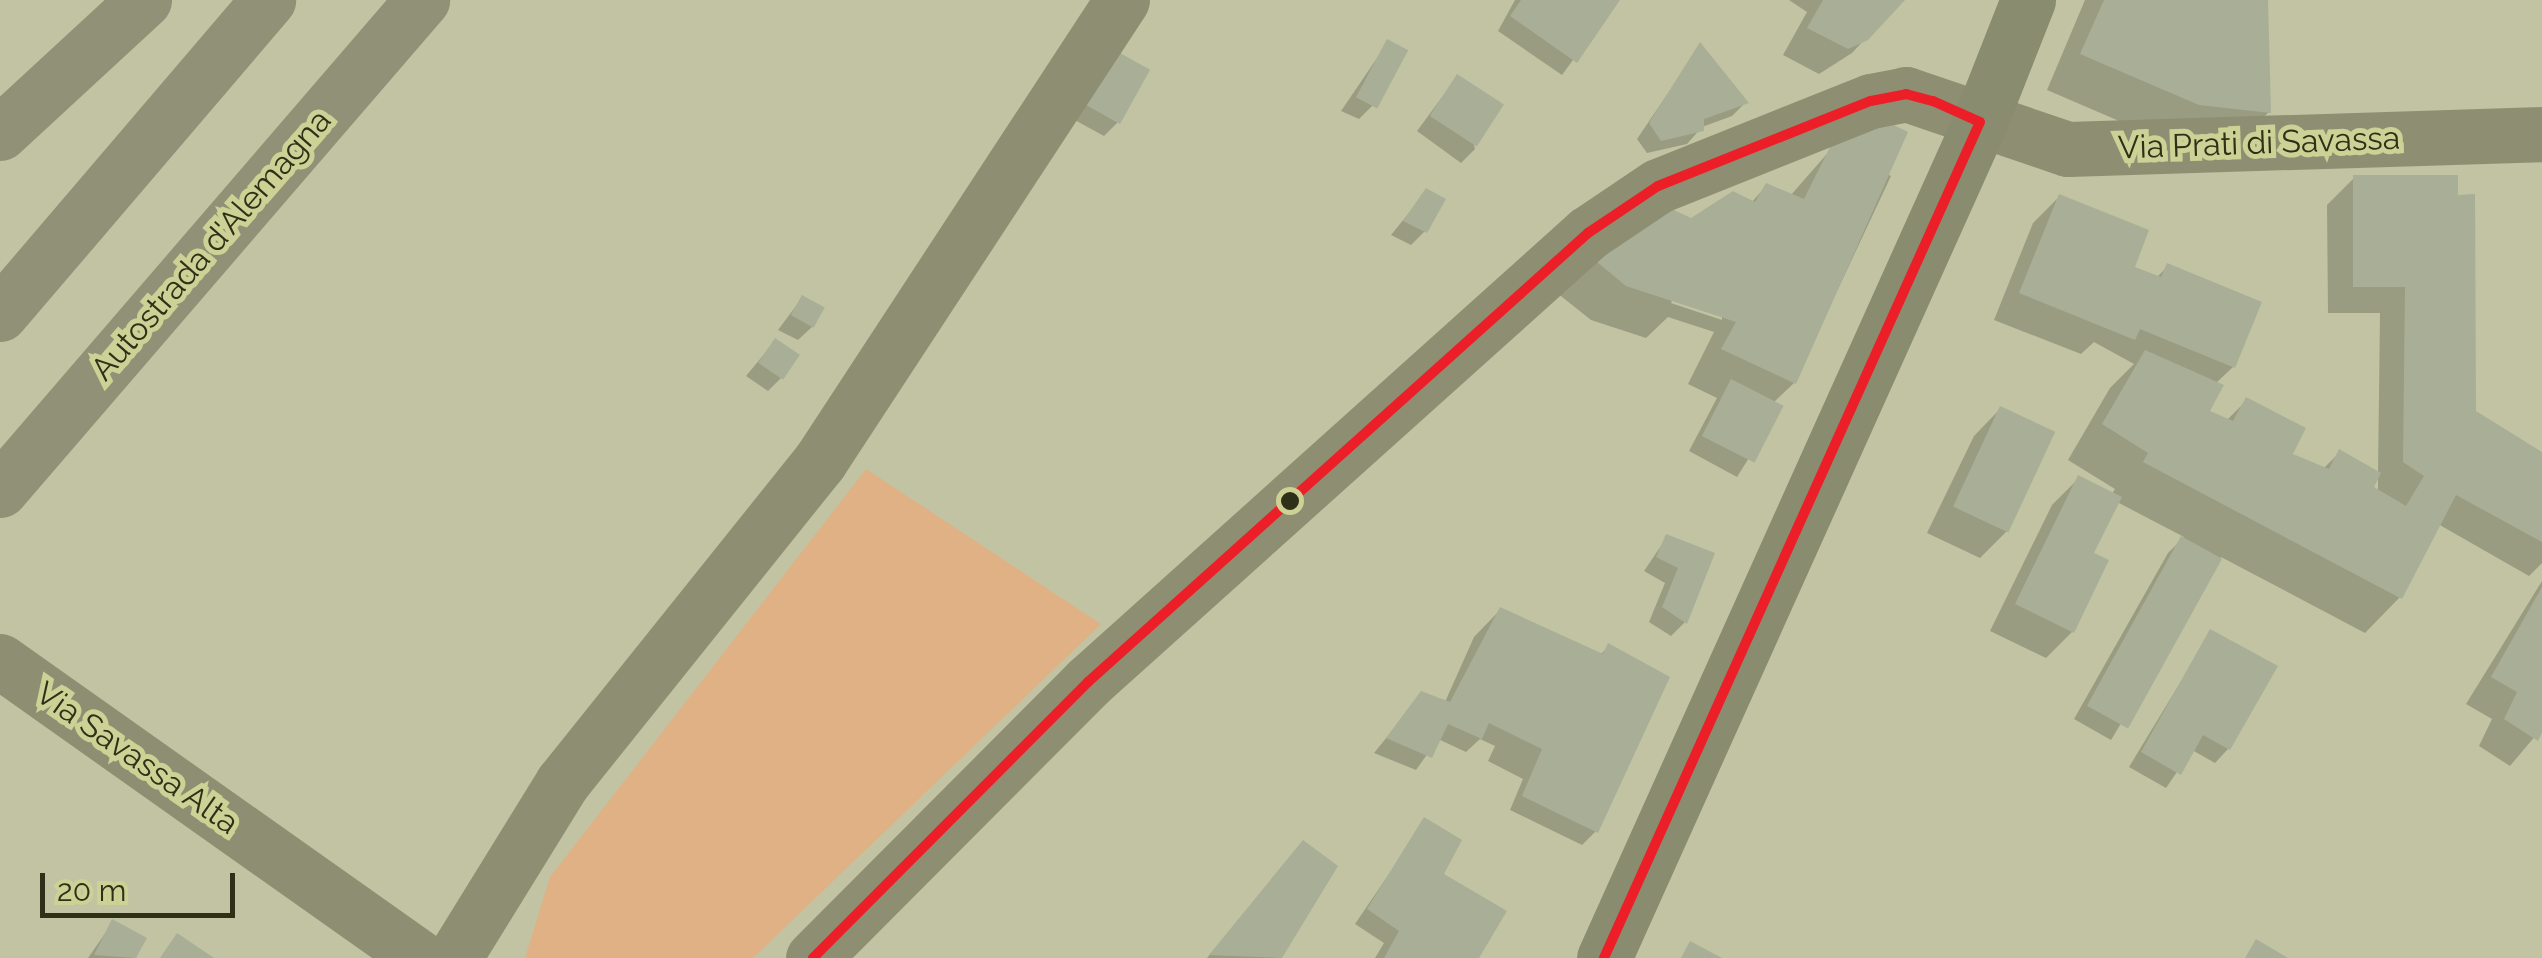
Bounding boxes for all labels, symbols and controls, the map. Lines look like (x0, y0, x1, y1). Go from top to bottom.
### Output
street label: Autostrada d'Alemagna (83, 102, 339, 388)
street label: Via Prati di Savassa (2117, 119, 2401, 167)
unlabelled marker (1280, 491, 1300, 511)
street label: Via Savassa Alta (28, 674, 246, 842)
scale bar (45, 853, 240, 915)
text: 20 m (57, 873, 126, 908)

